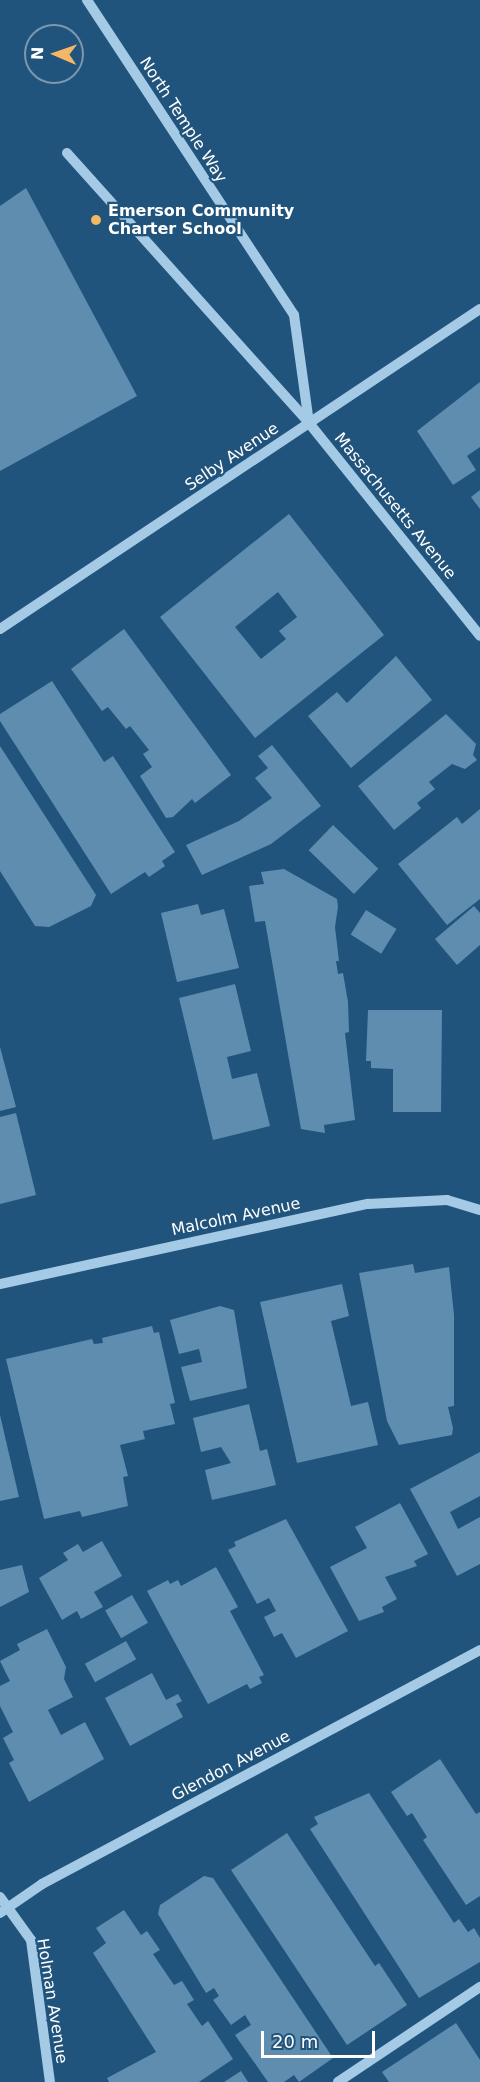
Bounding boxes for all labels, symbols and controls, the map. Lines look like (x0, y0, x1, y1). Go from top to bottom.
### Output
north arrow (24, 24, 84, 84)
text: N (28, 46, 47, 60)
street label: North Temple Way (135, 54, 231, 186)
place label: Emerson Community Charter School (108, 201, 294, 239)
marker: Emerson Community Charter School (89, 213, 103, 227)
street label: Selby Avenue (182, 419, 282, 495)
street label: Massachusetts Avenue (330, 429, 460, 583)
street label: Malcolm Avenue (170, 1194, 302, 1240)
street label: Glendon Avenue (168, 1727, 294, 1805)
street label: Holman Avenue (33, 1937, 71, 2065)
scale bar (264, 2019, 378, 2057)
text: 20 m (272, 2031, 318, 2052)

